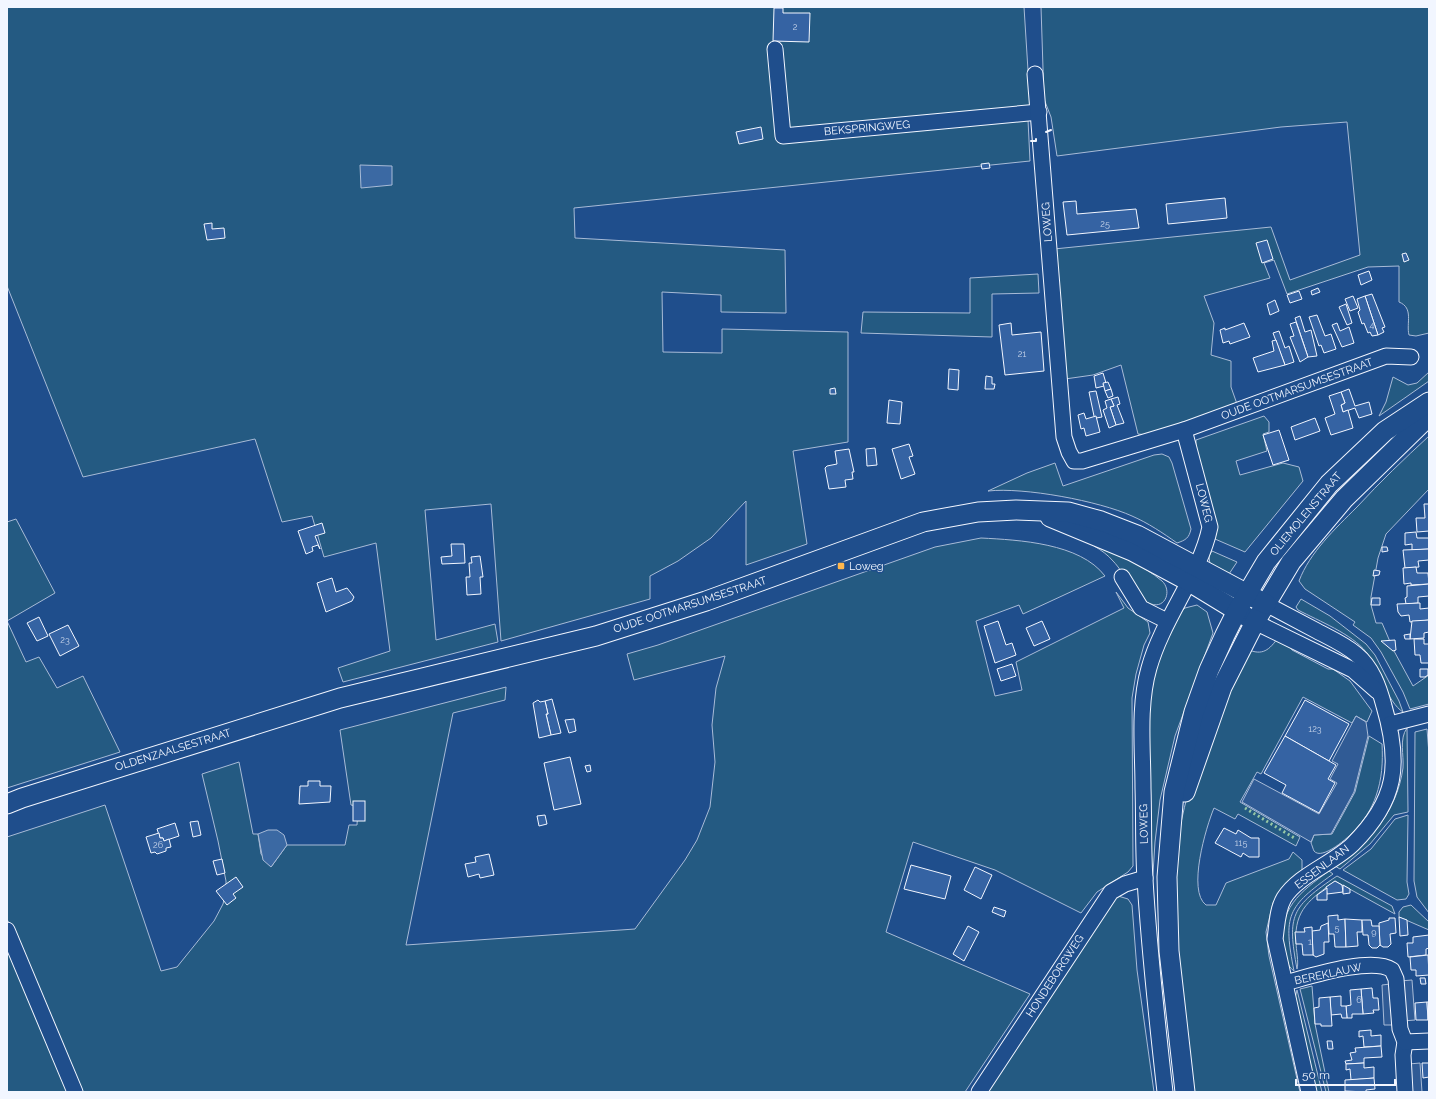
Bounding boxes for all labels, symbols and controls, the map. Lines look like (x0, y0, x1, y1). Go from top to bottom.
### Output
house number: 2 (793, 22, 798, 32)
street label: BEKSPRINGWEG (823, 118, 911, 138)
street label: LOWEG (1039, 201, 1055, 242)
house number: 25 (1100, 219, 1110, 229)
house number: 4 (1370, 320, 1375, 330)
house number: 21 (1018, 349, 1026, 359)
street label: OUDE OOTMARSUMSESTRAAT (1219, 355, 1375, 423)
street label: OLIEMOLENSTRAAT (1267, 469, 1345, 558)
street label: LOWEG (1193, 482, 1215, 524)
place label: Loweg (849, 560, 884, 573)
marker: Loweg (836, 561, 846, 571)
street label: OUDE OOTMARSUMSESTRAAT (612, 574, 769, 636)
house number: 23 (60, 635, 70, 645)
house number: 123 (1308, 724, 1322, 734)
street label: OLDENZAALSESTRAAT (113, 726, 233, 774)
street label: LOWEG (1137, 804, 1151, 844)
house number: 115 (1235, 838, 1247, 848)
house number: 26 (153, 840, 164, 850)
street label: ESSENLAAN (1292, 842, 1352, 892)
house number: 5 (1335, 923, 1340, 933)
house number: 9 (1371, 927, 1377, 937)
street label: HONDEBORGWEG (1023, 932, 1087, 1020)
house number: 1 (1308, 937, 1312, 947)
street label: BEREKLAUW (1293, 960, 1363, 987)
house number: 6 (1356, 995, 1362, 1005)
scale bar (1296, 1061, 1395, 1087)
text: 50 m (1302, 1068, 1330, 1082)

